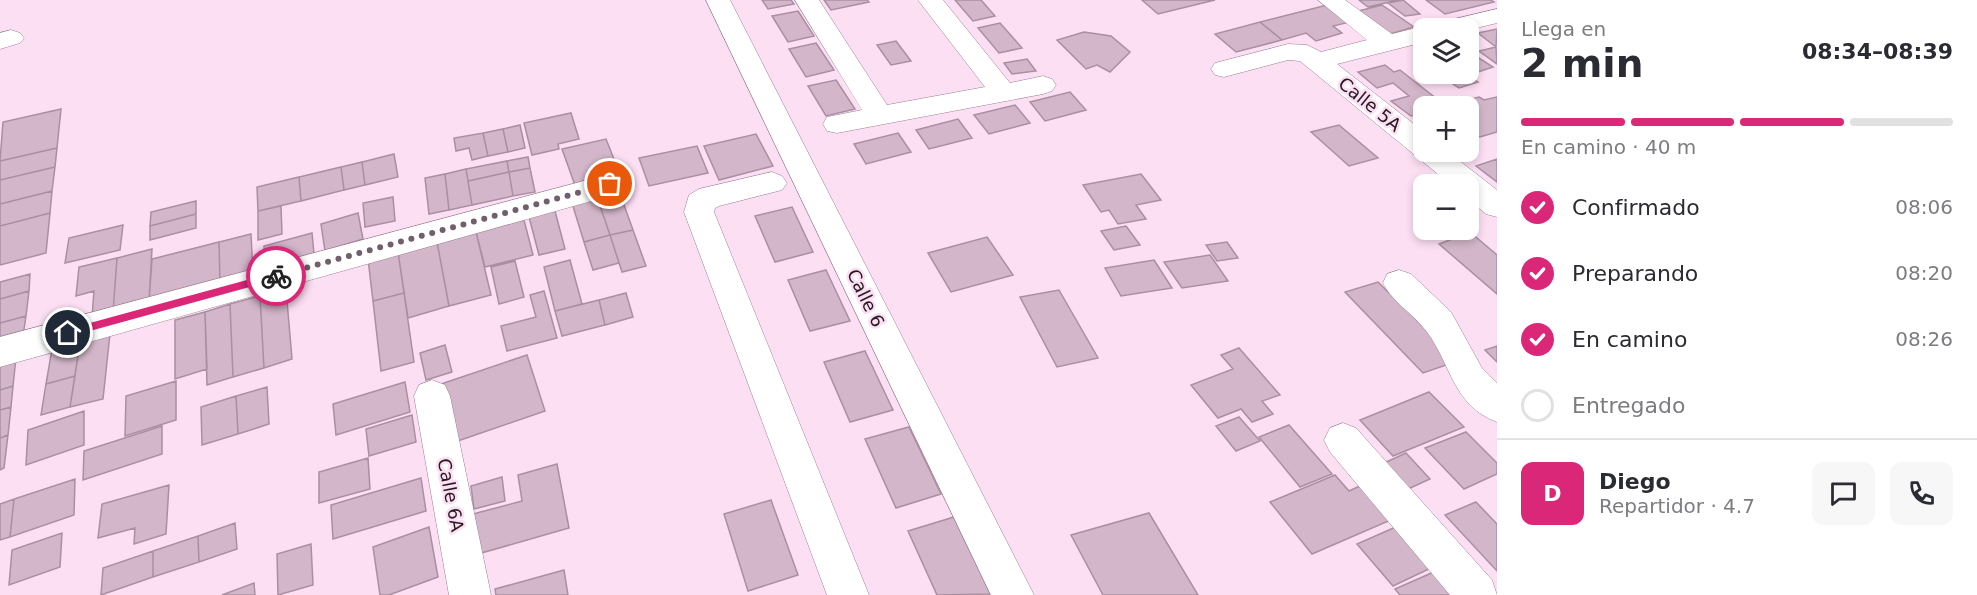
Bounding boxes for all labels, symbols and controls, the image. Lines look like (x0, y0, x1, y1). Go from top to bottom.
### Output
text: Llega en (1521, 17, 1606, 41)
map controls (1413, 18, 1479, 240)
button: layers (1413, 18, 1479, 84)
text: 08:34–08:39 (1802, 39, 1953, 64)
text: 2 min (1521, 41, 1643, 86)
street label: Calle 5A (1335, 73, 1406, 136)
button: + (1413, 96, 1479, 162)
text: En camino · 40 m (1521, 135, 1696, 159)
pin (584, 158, 635, 209)
icon: bag (593, 167, 626, 200)
button: − (1413, 174, 1479, 240)
icon: check (1521, 191, 1554, 224)
text: Confirmado (1572, 195, 1700, 220)
text: 08:06 (1895, 195, 1953, 219)
courier (246, 246, 306, 306)
icon: check (1521, 257, 1554, 290)
icon: bike (260, 260, 293, 293)
text: Preparando (1572, 261, 1698, 286)
text: 08:20 (1895, 261, 1953, 285)
street label: Calle 6 (843, 266, 889, 330)
pin (42, 307, 93, 358)
icon: home (51, 316, 84, 349)
icon: check (1521, 323, 1554, 356)
text: En camino (1572, 327, 1687, 352)
text: 08:26 (1895, 327, 1953, 351)
text: Entregado (1572, 393, 1685, 418)
street label: Calle 6A (434, 457, 469, 534)
button: chat (1812, 462, 1875, 525)
button: phone (1890, 462, 1953, 525)
text: Diego (1599, 469, 1671, 494)
text: D (1543, 481, 1562, 506)
text: Repartidor · 4.7 (1599, 494, 1755, 518)

